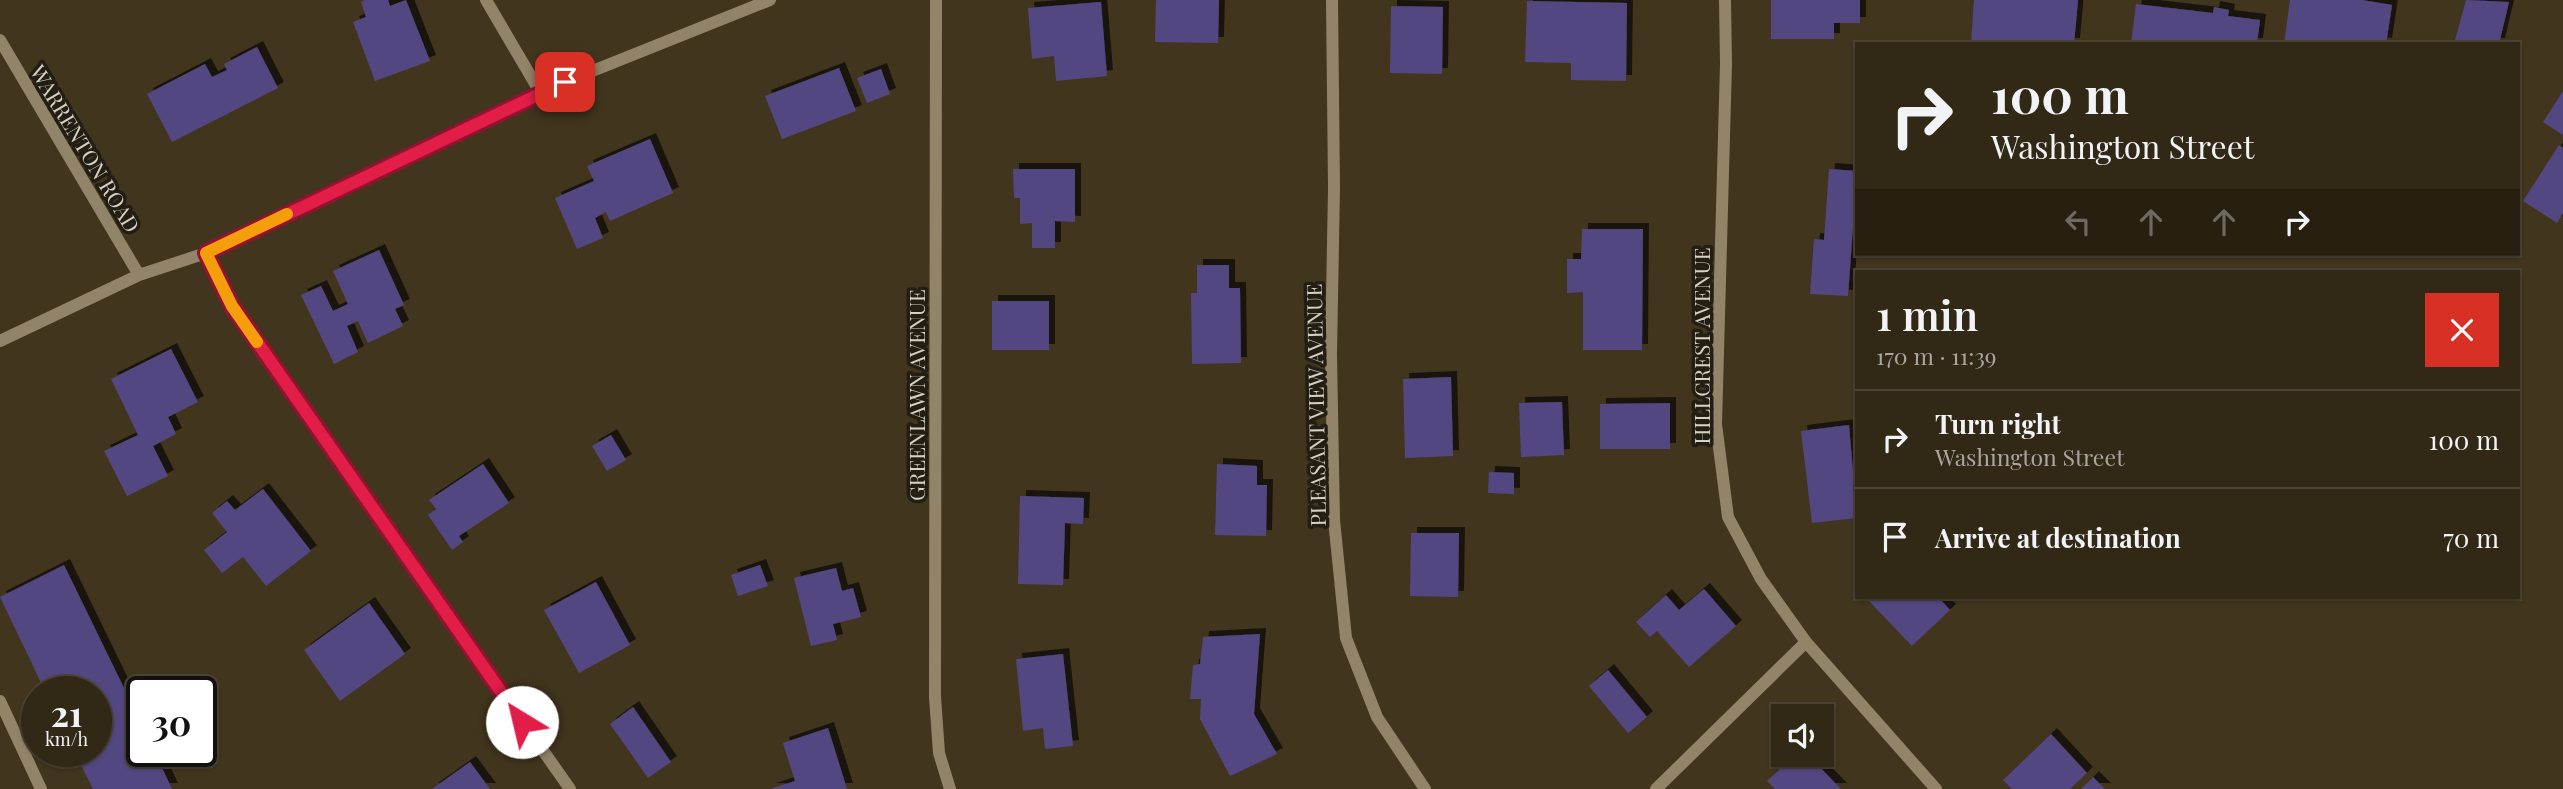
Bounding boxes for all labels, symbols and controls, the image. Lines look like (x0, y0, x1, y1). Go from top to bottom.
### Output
pin (535, 52, 595, 112)
street label: WARRENTON ROAD (24, 58, 147, 237)
text: 100 m (1991, 61, 2129, 126)
icon: arrive (546, 63, 584, 101)
icon: right (1876, 70, 1967, 161)
text: Washington Street (1991, 124, 2254, 167)
icon: left (2059, 203, 2097, 241)
icon: ahead (2132, 203, 2170, 241)
icon: ahead (2205, 203, 2243, 241)
icon: right (2278, 203, 2316, 241)
street label: HILLCREST AVENUE (1687, 247, 1715, 445)
street label: PLEASANT VIEW AVENUE (1299, 283, 1331, 527)
text: 1 min (1876, 286, 1978, 342)
street label: GREENLAWN AVENUE (902, 289, 930, 501)
button: close (2425, 293, 2499, 367)
text: 170 m · 11:39 (1876, 340, 1997, 371)
text: Turn right (1935, 406, 2061, 441)
icon: right (1876, 420, 1914, 458)
text: 100 m (2429, 422, 2499, 457)
text: Washington Street (1935, 441, 2124, 472)
icon: arrive (1876, 518, 1914, 556)
text: Arrive at destination (1935, 520, 2181, 555)
text: 70 m (2443, 520, 2499, 555)
speed limit sign: 30 (126, 676, 217, 767)
position arrow (485, 685, 559, 759)
text: 21 (51, 689, 82, 736)
map controls (1771, 704, 1834, 767)
button: sound (1771, 704, 1834, 767)
text: km/h (45, 727, 88, 751)

